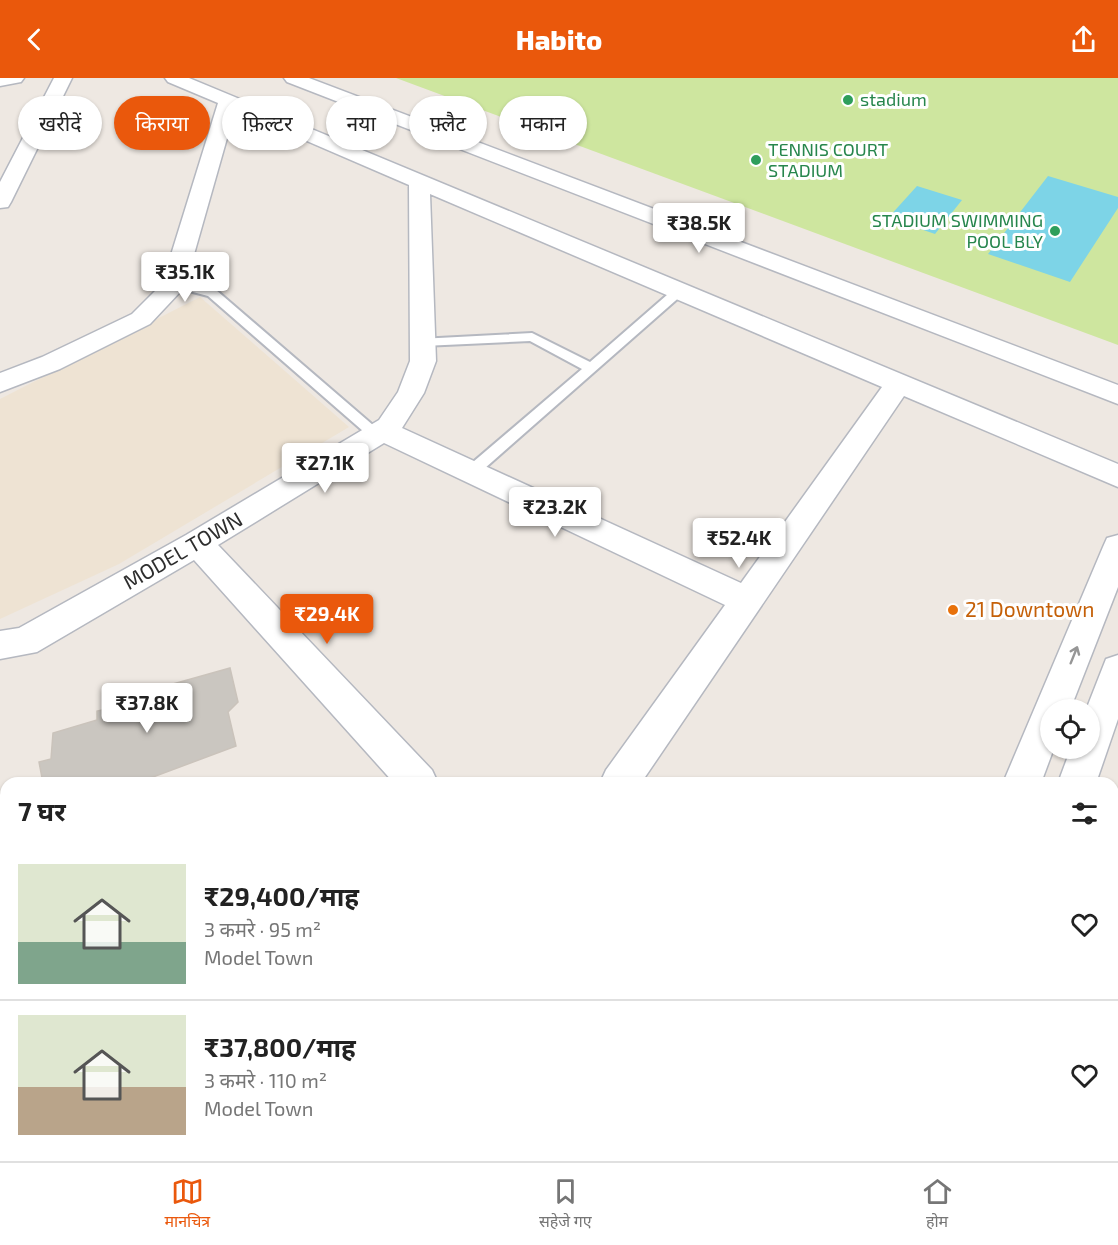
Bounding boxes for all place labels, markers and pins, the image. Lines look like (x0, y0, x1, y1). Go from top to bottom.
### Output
place label: stadium (860, 88, 927, 110)
marker: stadium (841, 93, 855, 107)
place label: TENNIS COURT STADIUM (768, 138, 889, 181)
marker: TENNIS COURT STADIUM (749, 153, 763, 167)
pin: ₹38.5K (650, 203, 748, 254)
place label: STADIUM SWIMMING POOL BLY (872, 209, 1044, 252)
marker: STADIUM SWIMMING POOL BLY (1048, 224, 1062, 238)
pin: ₹35.1K (136, 252, 234, 303)
pin: ₹27.1K (276, 443, 374, 494)
pin: ₹23.2K (506, 487, 604, 538)
pin: ₹52.4K (690, 518, 788, 569)
pin: ₹29.4K (278, 594, 376, 645)
place label: 21 Downtown (965, 596, 1095, 621)
marker: 21 Downtown (946, 603, 960, 617)
pin: ₹37.8K (98, 683, 196, 734)

